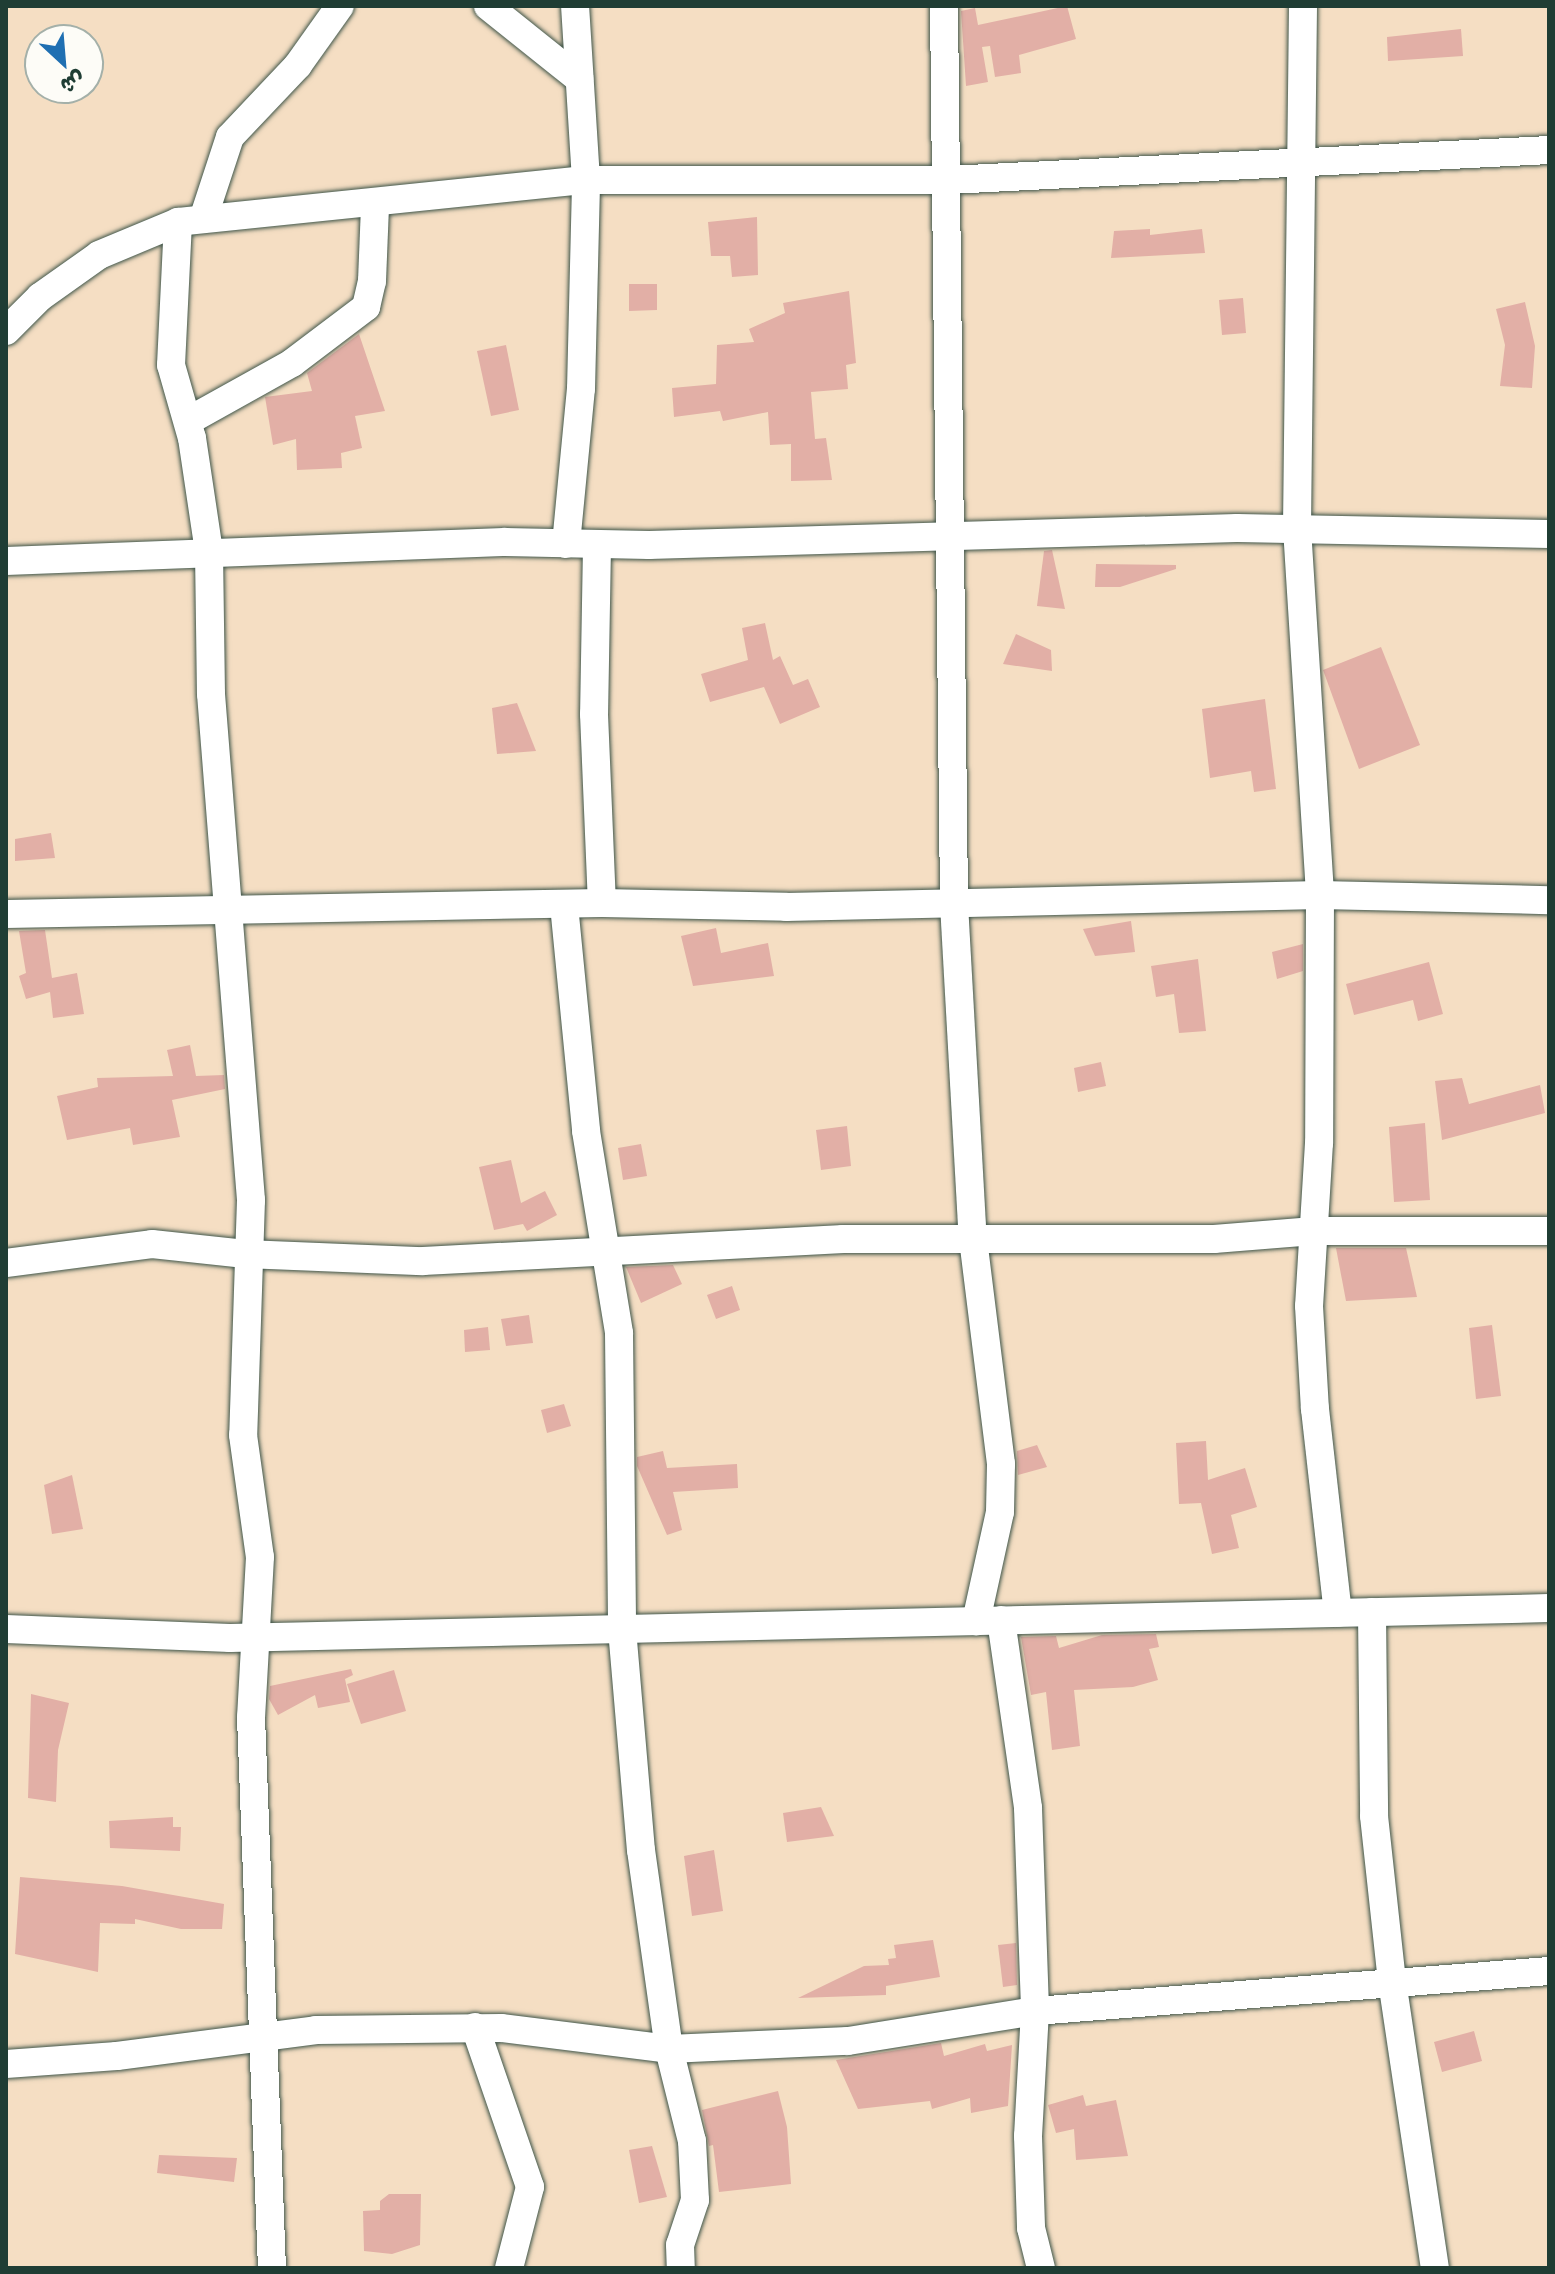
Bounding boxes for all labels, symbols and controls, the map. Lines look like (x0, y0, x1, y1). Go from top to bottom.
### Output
north arrow (24, 24, 104, 104)
text: ش (56, 64, 92, 104)

